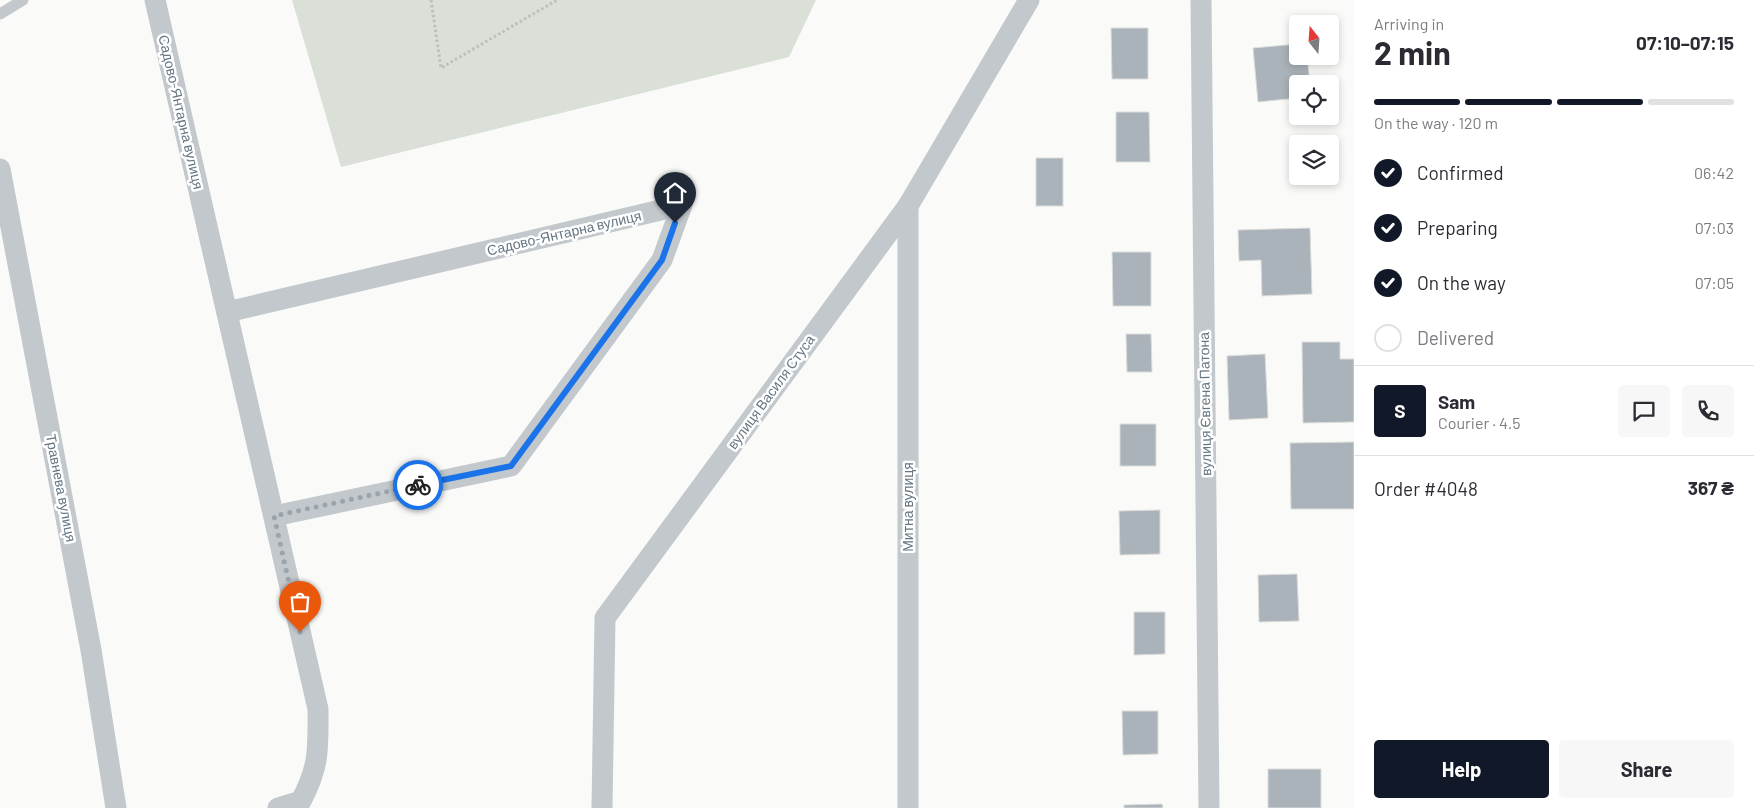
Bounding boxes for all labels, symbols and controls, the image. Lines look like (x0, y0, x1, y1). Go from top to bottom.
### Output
text: Arriving in (1374, 14, 1444, 33)
north arrow (1289, 15, 1339, 65)
map controls (1289, 15, 1339, 185)
text: 07:10–07:15 (1636, 31, 1734, 54)
street label: Садово-Янтарна вулиця (155, 33, 208, 191)
text: 2 min (1374, 33, 1451, 71)
button: locate (1289, 75, 1339, 125)
text: On the way · 120 m (1374, 113, 1498, 132)
button: layers (1289, 135, 1339, 185)
icon: check (1374, 159, 1402, 187)
text: Confirmed (1417, 161, 1504, 184)
text: 06:42 (1694, 163, 1734, 182)
pin (654, 172, 696, 223)
icon: home (661, 179, 689, 207)
street label: Садово-Янтарна вулиця (485, 206, 643, 259)
icon: check (1374, 214, 1402, 242)
text: Preparing (1417, 216, 1498, 239)
text: 07:03 (1695, 218, 1734, 237)
icon: check (1374, 269, 1402, 297)
text: On the way (1417, 271, 1506, 294)
text: 07:05 (1695, 273, 1734, 292)
text: Delivered (1417, 326, 1494, 349)
street label: вулиця Василя Стуса (723, 331, 818, 452)
street label: вулиця Євгена Патона (1195, 332, 1214, 476)
button: chat (1618, 385, 1670, 437)
button: phone (1682, 385, 1734, 437)
text: Sam (1438, 390, 1475, 413)
text: S (1394, 399, 1406, 422)
text: Courier · 4.5 (1438, 413, 1521, 432)
street label: Травнева вулиця (43, 433, 80, 543)
courier (393, 460, 443, 510)
street label: Митна вулиця (899, 462, 916, 552)
icon: bike (404, 471, 432, 499)
text: 367 ₴ (1688, 476, 1734, 499)
text: Order #4048 (1374, 477, 1478, 500)
pin (279, 581, 321, 632)
icon: bag (286, 588, 314, 616)
button: Help (1374, 740, 1549, 798)
button: Share (1559, 740, 1734, 798)

